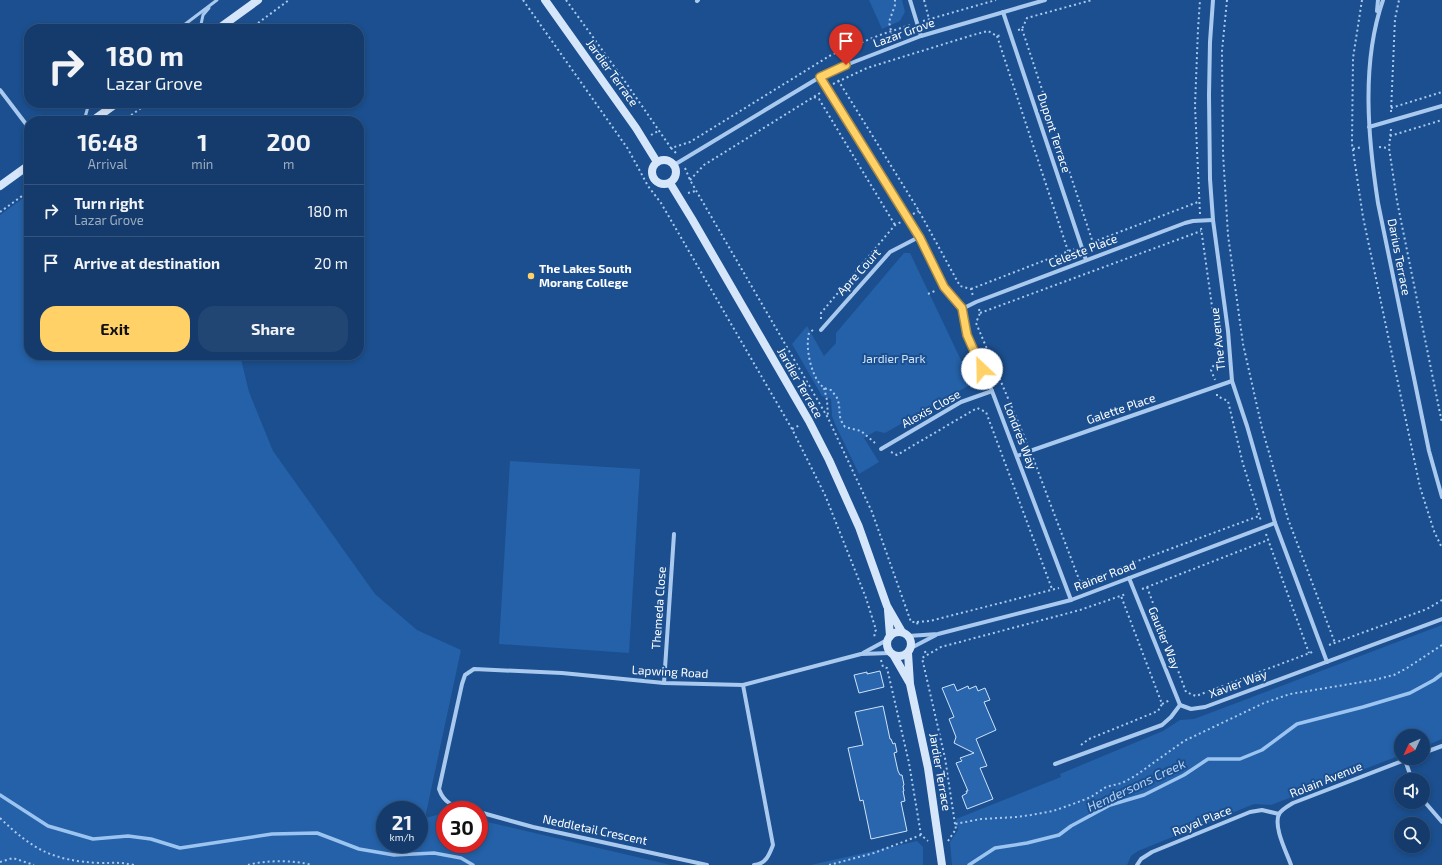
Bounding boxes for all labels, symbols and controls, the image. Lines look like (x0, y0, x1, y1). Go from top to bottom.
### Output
street label: Lazar Grove (871, 14, 936, 50)
pin (829, 24, 863, 65)
icon: arrive (835, 30, 857, 52)
street label: Jardier Terrace (584, 36, 642, 109)
text: 180 m (106, 38, 184, 72)
icon: right (40, 40, 92, 92)
text: Lazar Grove (106, 72, 203, 94)
street label: Dupont Terrace (1035, 91, 1074, 174)
text: 16:48 (77, 127, 138, 156)
text: 1 (197, 127, 208, 156)
text: 200 (267, 127, 311, 156)
text: Arrival (88, 156, 127, 172)
text: min (191, 156, 213, 172)
text: m (283, 156, 294, 172)
text: Turn right (74, 194, 144, 212)
icon: right (40, 200, 62, 222)
text: 180 m (307, 202, 348, 220)
text: Lazar Grove (74, 212, 144, 228)
street label: Darius Terrace (1386, 217, 1414, 297)
street label: Celeste Place (1046, 231, 1119, 270)
street label: Apre Court (834, 245, 883, 298)
icon: arrive (40, 252, 62, 274)
text: Arrive at destination (74, 254, 220, 272)
text: 20 m (314, 254, 348, 272)
place label: The Lakes South Morang College (539, 261, 632, 289)
marker: The Lakes South Morang College (526, 271, 536, 281)
button: Exit (40, 306, 190, 352)
button: Share (198, 306, 348, 352)
street label: The Avenue (1207, 307, 1227, 371)
street label: Jardier Terrace (775, 345, 827, 420)
position arrow (961, 348, 1003, 390)
park label: Jardier Park (862, 351, 926, 365)
street label: Alexis Close (899, 386, 962, 430)
street label: Galette Place (1084, 390, 1157, 426)
street label: Londres Way (1002, 400, 1040, 472)
street label: Rainer Road (1072, 557, 1138, 593)
street label: Themeda Close (648, 566, 668, 650)
street label: Gautier Way (1146, 604, 1184, 672)
street label: Lapwing Road (631, 662, 709, 680)
street label: Xavier Way (1207, 666, 1269, 700)
north arrow (1394, 729, 1430, 765)
map controls (1394, 729, 1430, 853)
street label: Jardier Terrace (927, 732, 955, 812)
water label: Hendersons Creek (1084, 755, 1188, 815)
street label: Rolain Avenue (1287, 758, 1364, 800)
button: sound (1394, 773, 1430, 809)
speed limit sign: 30 (436, 801, 488, 853)
street label: Royal Place (1170, 802, 1233, 838)
text: 21 (392, 810, 412, 834)
street label: Neddletail Crescent (542, 811, 649, 847)
button: search (1394, 817, 1430, 853)
text: km/h (390, 831, 414, 843)

